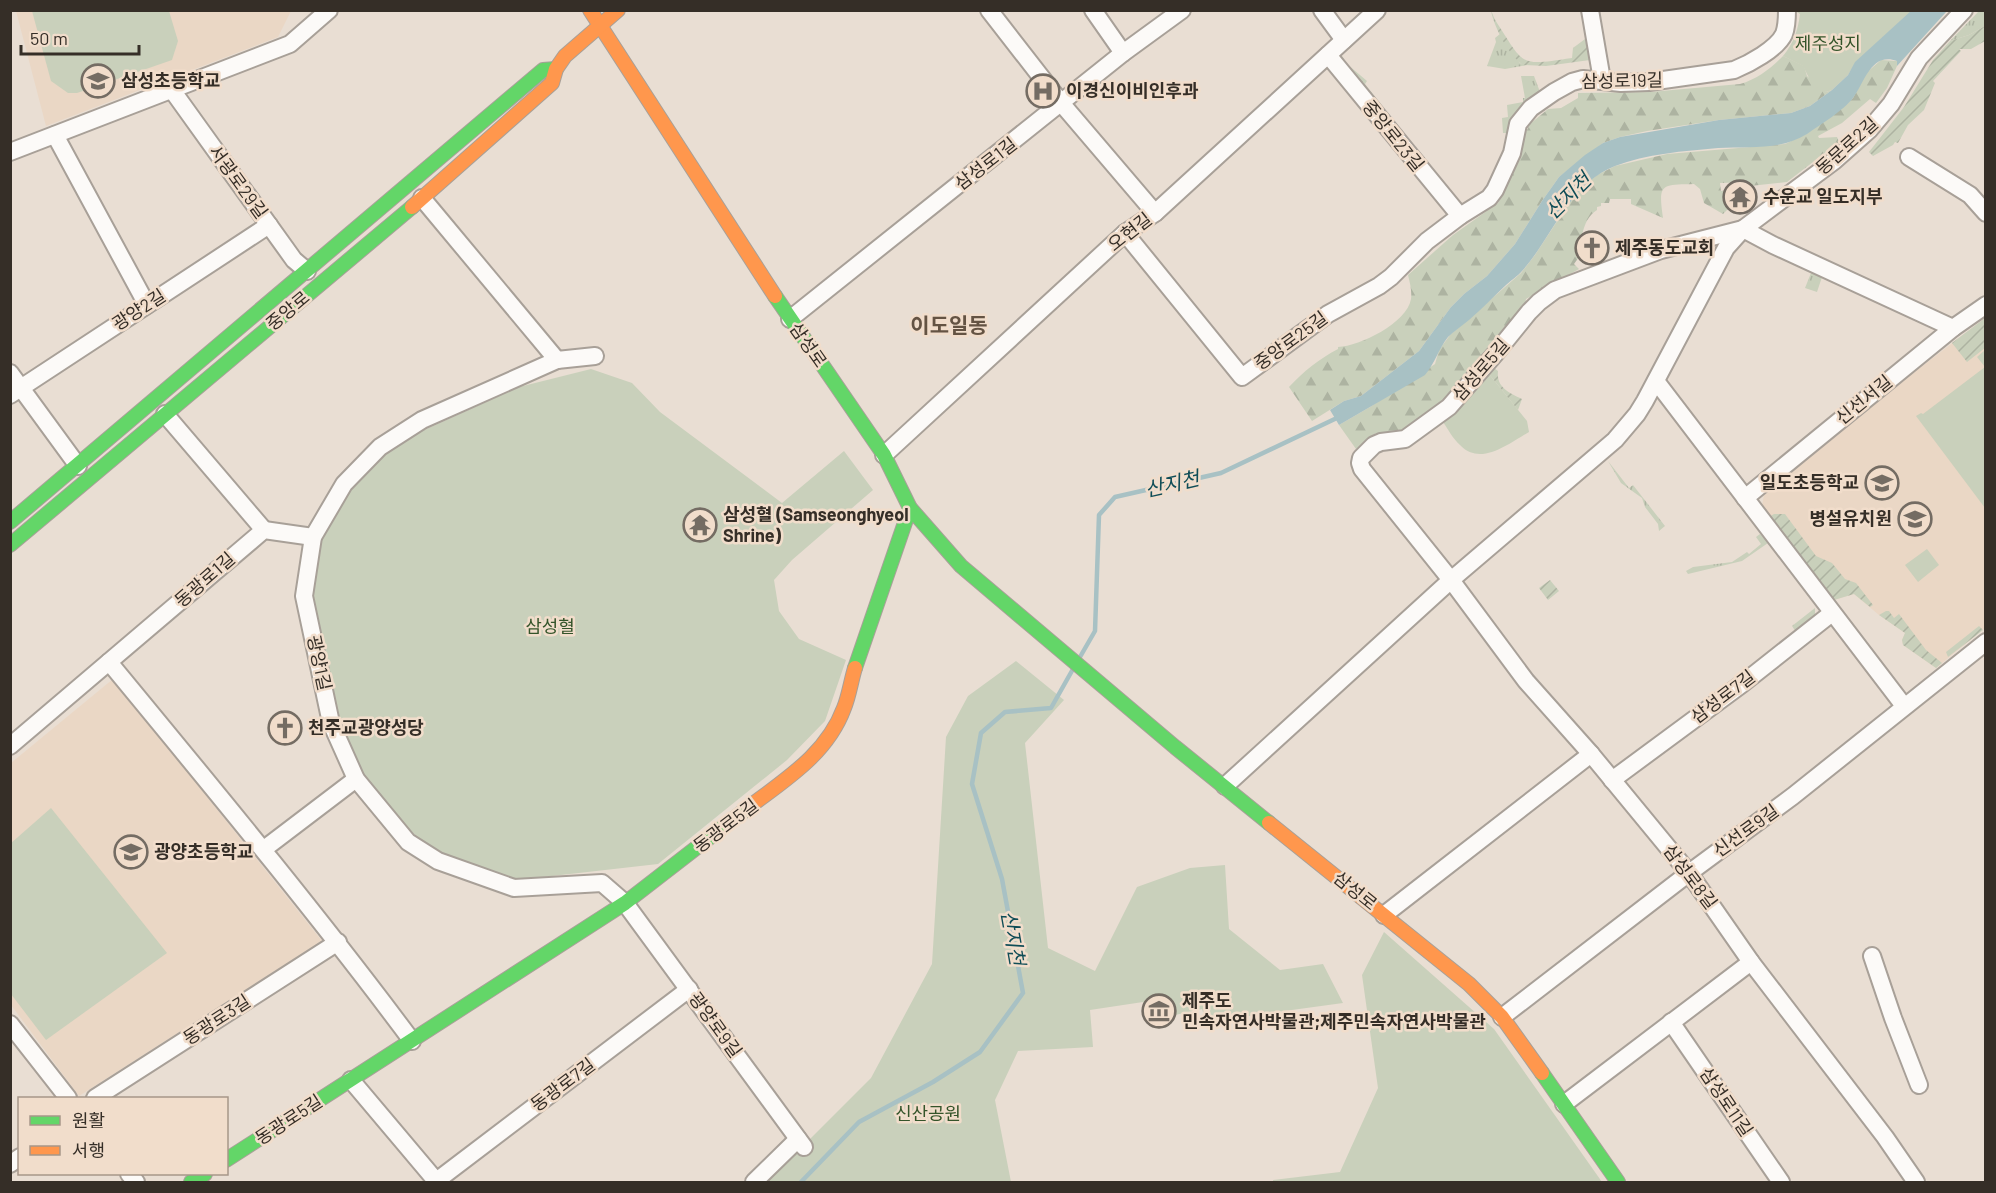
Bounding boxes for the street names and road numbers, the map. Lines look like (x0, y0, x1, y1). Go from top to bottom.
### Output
street label: 삼성로19길 (1581, 68, 1663, 92)
street label: 중앙로23길 (1358, 95, 1429, 175)
street label: 동문로2길 (1811, 112, 1882, 179)
street label: 삼성로1길 (950, 132, 1021, 194)
street label: 서광로29길 (205, 140, 273, 222)
street label: 오현길 (1103, 207, 1156, 255)
street label: 광양2길 (108, 284, 169, 335)
street label: 중앙로 (261, 286, 313, 335)
street label: 중앙로25길 (1250, 306, 1331, 374)
street label: 삼성로 (786, 318, 832, 371)
street label: 삼성로5길 (1447, 334, 1513, 405)
street label: 신선서길 (1831, 370, 1896, 429)
street label: 동광로1길 (170, 547, 239, 611)
street label: 광양1길 (303, 633, 337, 692)
street label: 삼성로7길 (1686, 665, 1759, 727)
street label: 동광로5길 (689, 794, 762, 857)
street label: 신선로9길 (1708, 799, 1782, 861)
street label: 삼성로8길 (1659, 840, 1722, 913)
street label: 삼성로 (1329, 866, 1382, 914)
street label: 광양로9길 (685, 987, 747, 1061)
street label: 동광로3길 (179, 989, 254, 1049)
street label: 동광로7길 (526, 1053, 599, 1115)
street label: 삼성로11길 (1696, 1063, 1758, 1140)
street label: 동광로5길 (251, 1089, 326, 1149)

